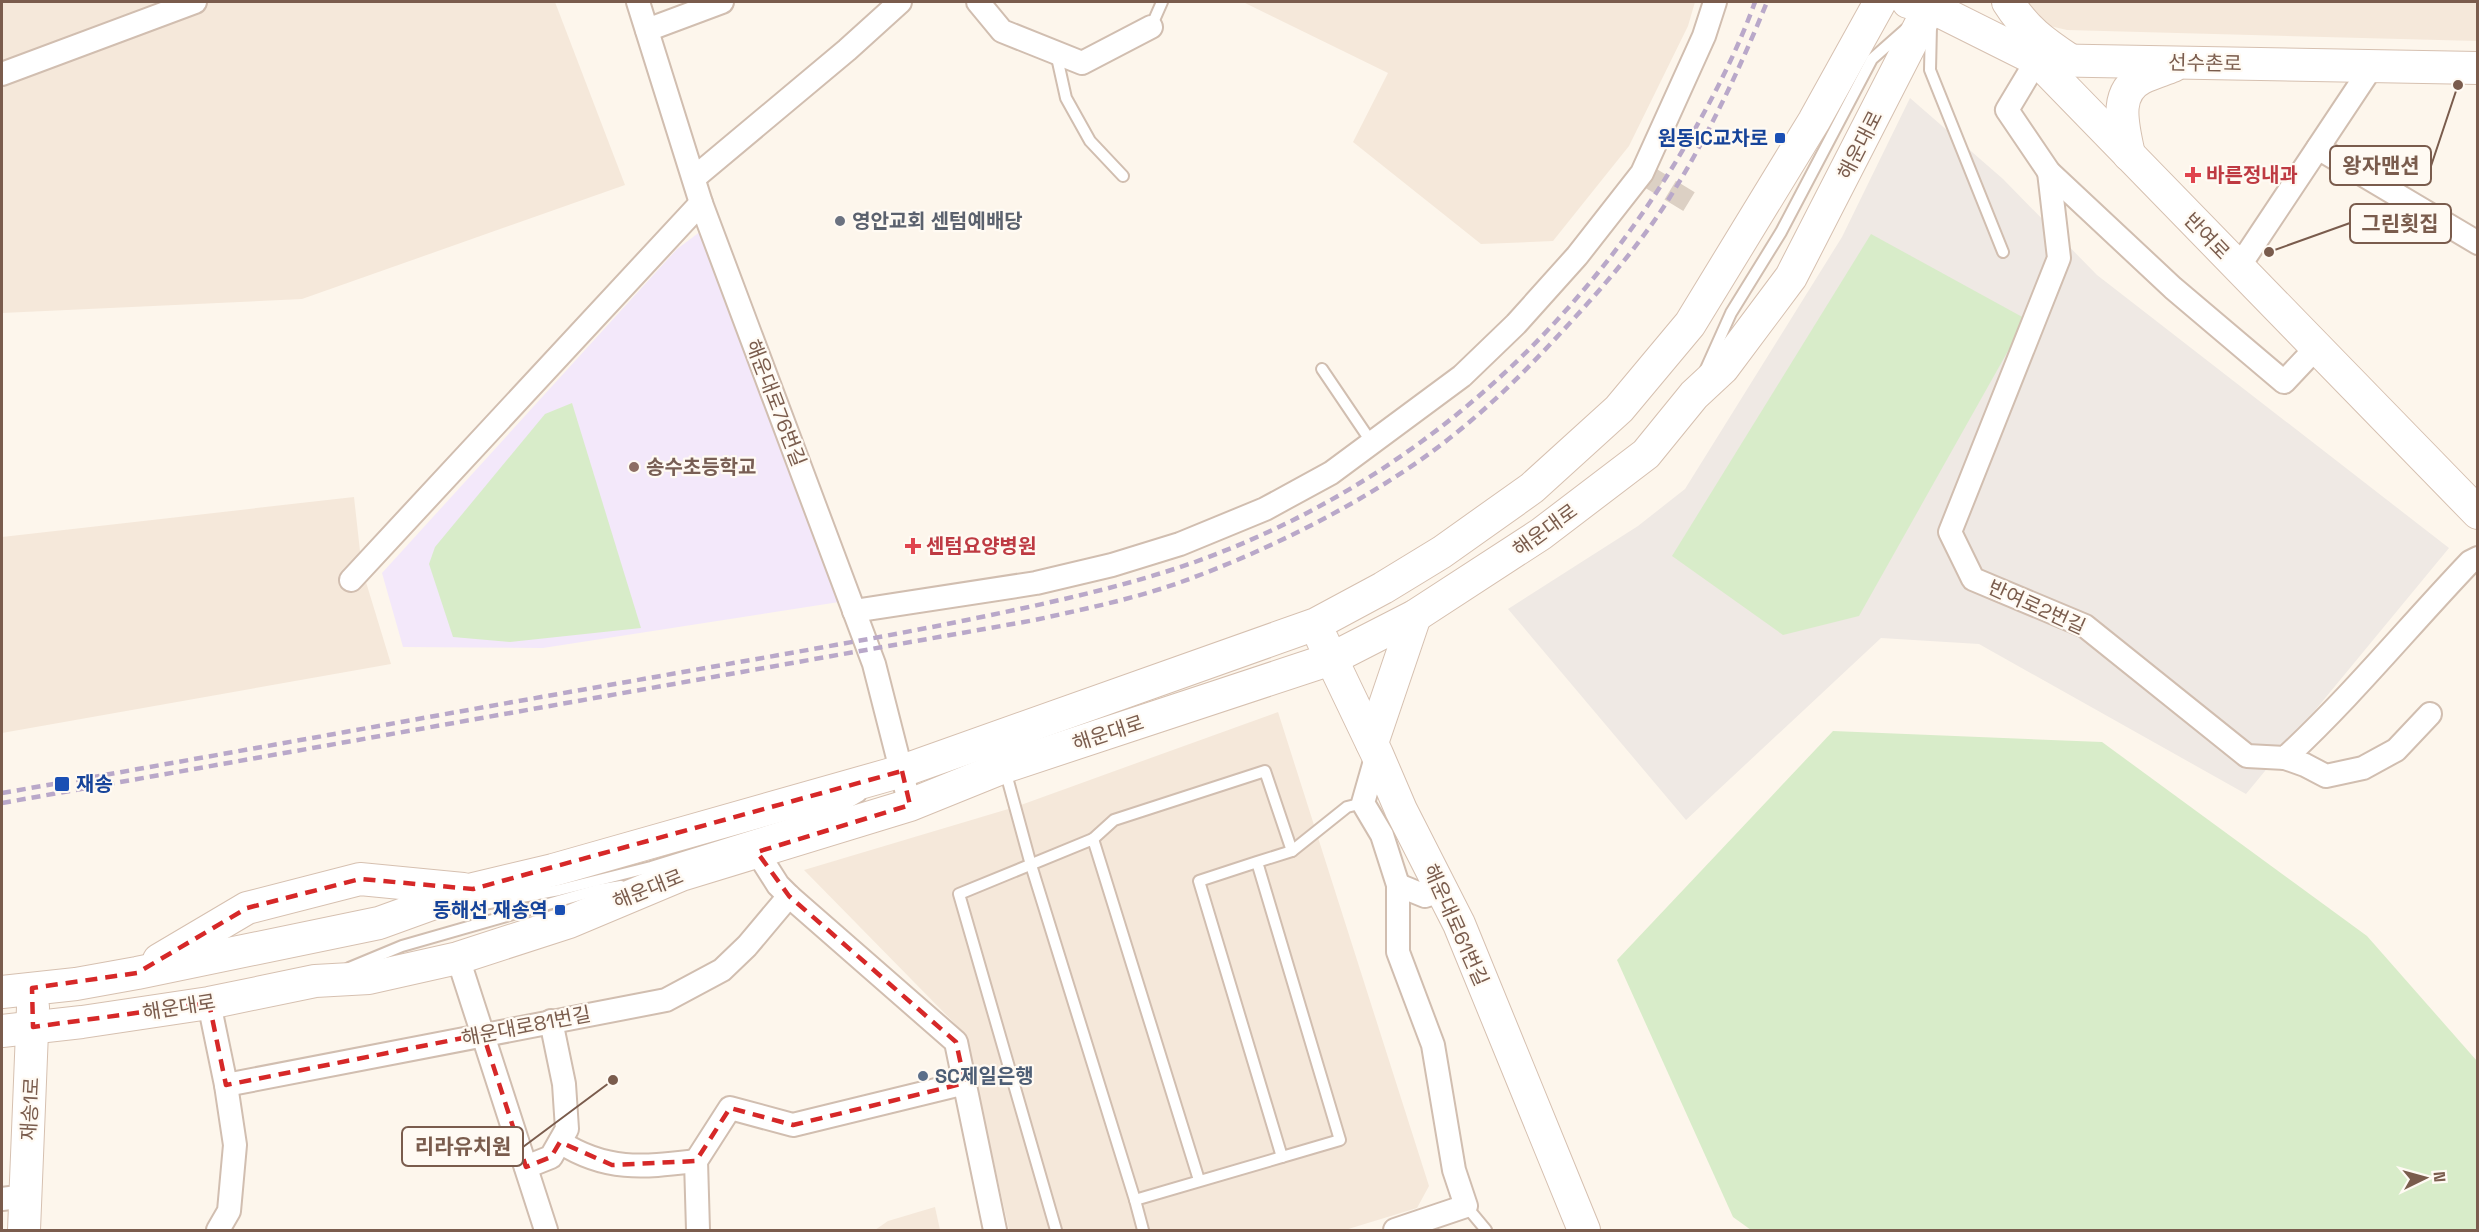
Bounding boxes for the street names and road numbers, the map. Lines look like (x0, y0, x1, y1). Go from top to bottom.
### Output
street label: 선수촌로 (2168, 49, 2242, 77)
street label: 해운대로 (1832, 106, 1888, 184)
street label: 반여로 (2178, 207, 2236, 265)
street label: 해운대로76번길 (740, 336, 812, 470)
street label: 해운대로 (1508, 498, 1582, 562)
street label: 반여로2번길 (1984, 574, 2090, 640)
street label: 해운대로 (1069, 709, 1147, 757)
street label: 해운대로61번길 (1417, 860, 1495, 990)
street label: 해운대로 (609, 863, 687, 915)
street label: 해운대로 (141, 988, 217, 1026)
street label: 해운대로81번길 (459, 1001, 593, 1051)
street label: 재송1로 (15, 1077, 45, 1141)

